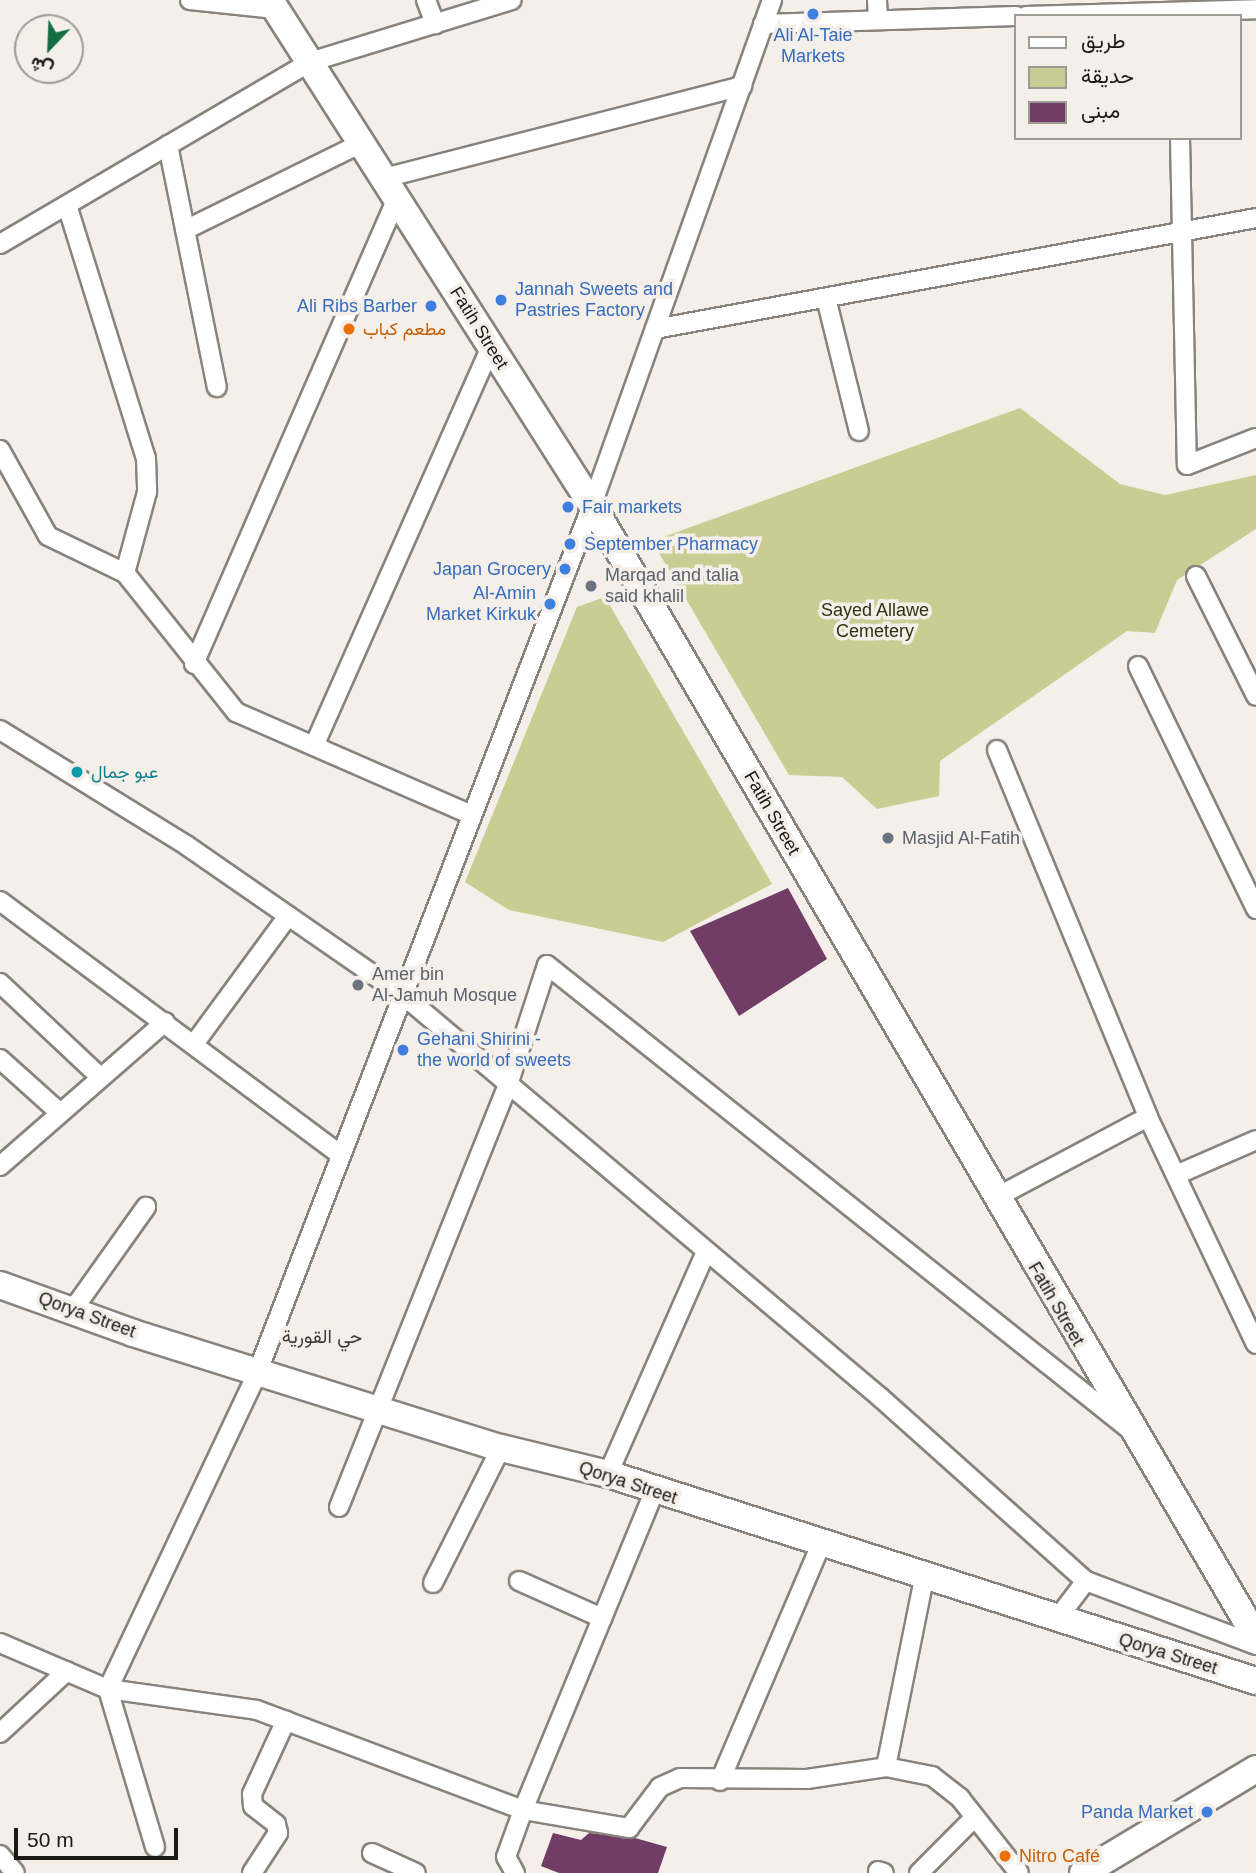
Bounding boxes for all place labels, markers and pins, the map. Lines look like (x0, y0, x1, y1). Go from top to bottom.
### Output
marker: Ali Al-Taie Markets (805, 6, 821, 22)
place label: Ali Al-Taie Markets (773, 25, 853, 68)
place label: Jannah Sweets and Pastries Factory (515, 279, 673, 322)
marker: Jannah Sweets and Pastries Factory (493, 292, 509, 308)
place label: Ali Ribs Barber (297, 295, 417, 317)
marker: Ali Ribs Barber (423, 298, 439, 314)
place label: مطعم كباب (363, 318, 446, 340)
marker: مطعم كباب (341, 321, 357, 337)
place label: Fair markets (582, 496, 682, 518)
marker: Fair markets (560, 499, 576, 515)
place label: September Pharmacy (584, 533, 758, 555)
marker: September Pharmacy (562, 536, 578, 552)
place label: Japan Grocery (433, 558, 551, 580)
marker: Japan Grocery (557, 561, 573, 577)
place label: Marqad and talia said khalil (605, 565, 739, 608)
marker: Marqad and talia said khalil (583, 578, 599, 594)
place label: Al-Amin Market Kirkuk (426, 583, 536, 626)
marker: Al-Amin Market Kirkuk (542, 596, 558, 612)
place label: عبو جمال (91, 761, 158, 783)
marker: عبو جمال (69, 764, 85, 780)
place label: Masjid Al-Fatih (902, 827, 1021, 849)
marker: Masjid Al-Fatih (880, 830, 896, 846)
place label: Amer bin Al-Jamuh Mosque (372, 964, 517, 1006)
marker: Amer bin Al-Jamuh Mosque (350, 977, 366, 993)
place label: Gehani Shirini - the world of sweets (417, 1029, 571, 1072)
marker: Gehani Shirini - the world of sweets (395, 1042, 411, 1058)
place label: Panda Market (1081, 1801, 1193, 1823)
marker: Panda Market (1199, 1804, 1215, 1820)
place label: Nitro Café (1019, 1845, 1100, 1867)
marker: Nitro Café (997, 1848, 1013, 1864)

